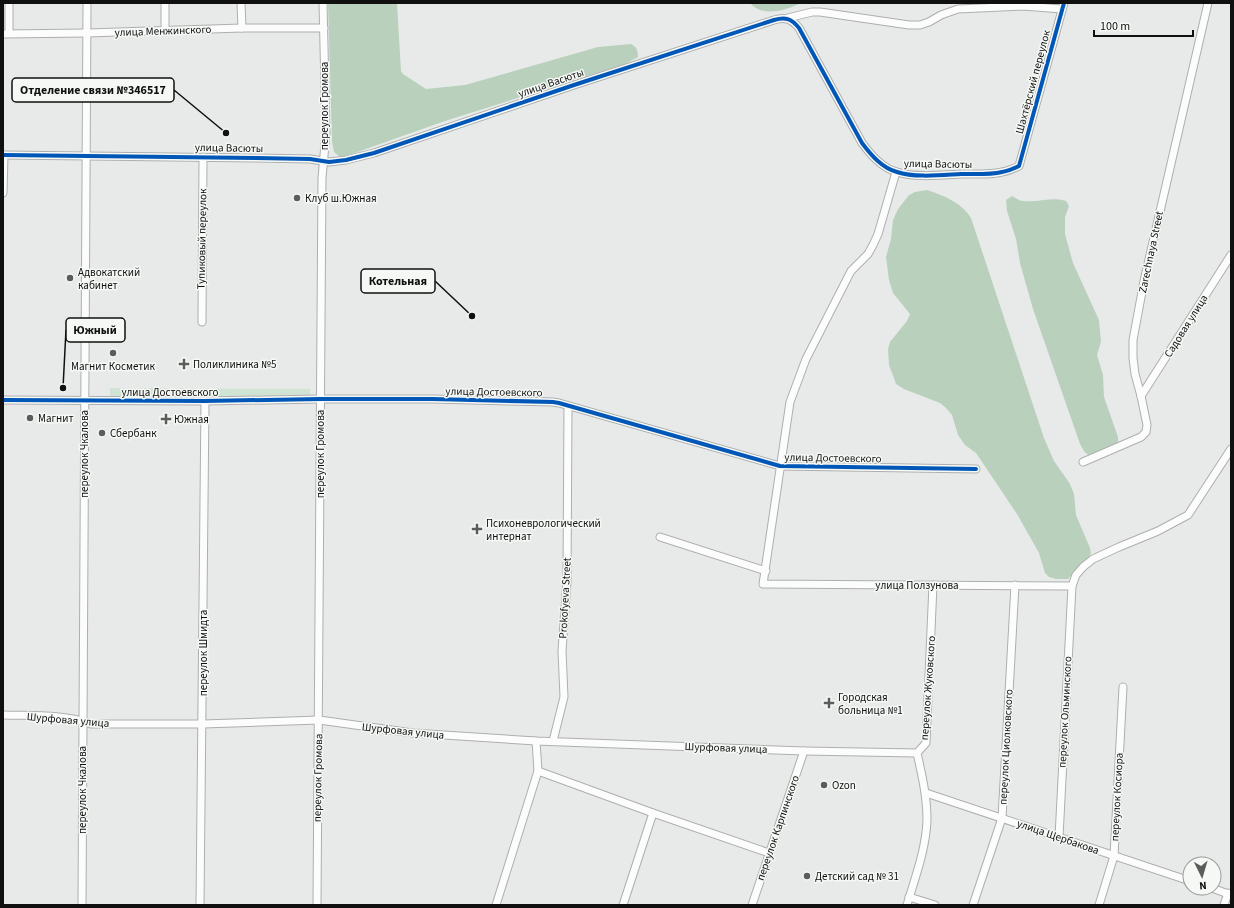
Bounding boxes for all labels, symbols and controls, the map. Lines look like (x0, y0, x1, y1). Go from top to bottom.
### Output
scale bar (1094, 12, 1193, 38)
text: 100 m (1100, 18, 1130, 35)
street label: улица Менжинского (114, 22, 212, 40)
street label: Шахтёрский переулок (1012, 28, 1054, 136)
street label: переулок Громова (317, 62, 332, 150)
street label: улица Васюты (516, 65, 586, 101)
callout: Отделение связи №346517 (12, 78, 174, 102)
text: Отделение связи №346517 (20, 82, 166, 99)
street label: улица Васюты (195, 140, 263, 156)
street label: улица Васюты (904, 156, 972, 172)
street label: Тупиковый переулок (194, 188, 210, 290)
place label: Клуб ш.Южная (305, 191, 377, 206)
marker: Клуб ш.Южная (292, 193, 302, 203)
street label: Zarechnaya Street (1135, 209, 1167, 294)
place label: Адвокатский кабинет (78, 265, 140, 293)
callout: Котельная (361, 269, 435, 293)
marker: Адвокатский кабинет (65, 273, 75, 283)
text: Котельная (369, 273, 427, 290)
street label: Садовая улица (1161, 292, 1211, 360)
callout: Южный (66, 318, 125, 342)
text: Южный (73, 322, 117, 339)
marker: Магнит Косметик (108, 348, 118, 358)
place label: Поликлиника №5 (193, 357, 276, 372)
marker: Поликлиника №5 (178, 358, 190, 370)
place label: Магнит Косметик (71, 359, 156, 374)
street label: улица Достоевского (445, 384, 543, 400)
street label: улица Достоевского (121, 385, 219, 400)
street label: переулок Чкалова (77, 410, 92, 498)
street label: переулок Громова (313, 410, 328, 498)
place label: Магнит (38, 411, 74, 426)
place label: Южная (174, 412, 209, 427)
marker: Магнит (25, 413, 35, 423)
marker: Южная (161, 414, 171, 424)
place label: Сбербанк (110, 426, 157, 441)
marker: Сбербанк (97, 428, 107, 438)
street label: улица Достоевского (784, 450, 882, 466)
place label: Психоневрологический интернат (486, 516, 601, 544)
marker: Психоневрологический интернат (471, 523, 483, 535)
street label: Prokofyeva Street (555, 557, 575, 639)
street label: улица Ползунова (875, 578, 959, 593)
street label: переулок Шмидта (196, 610, 211, 696)
street label: переулок Жуковского (917, 635, 939, 741)
street label: переулок Ольминского (1055, 656, 1075, 768)
street label: переулок Циолковского (995, 689, 1017, 805)
place label: Городская больница №1 (838, 690, 903, 718)
marker: Городская больница №1 (823, 697, 835, 709)
street label: Шурфовая улица (26, 709, 110, 731)
street label: Шурфовая улица (361, 719, 445, 743)
street label: переулок Громова (310, 734, 326, 822)
street label: Шурфовая улица (684, 739, 768, 757)
street label: переулок Чкалова (75, 746, 90, 834)
street label: переулок Косиора (1107, 752, 1127, 842)
street label: переулок Карпинского (753, 773, 803, 883)
place label: Ozon (832, 778, 856, 793)
marker: Ozon (819, 780, 829, 790)
street label: улица Щербакова (1015, 816, 1101, 858)
north arrow (1182, 856, 1222, 896)
place label: Детский сад № 31 (815, 869, 899, 884)
marker: Детский сад № 31 (802, 871, 812, 881)
text: N (1199, 878, 1207, 893)

